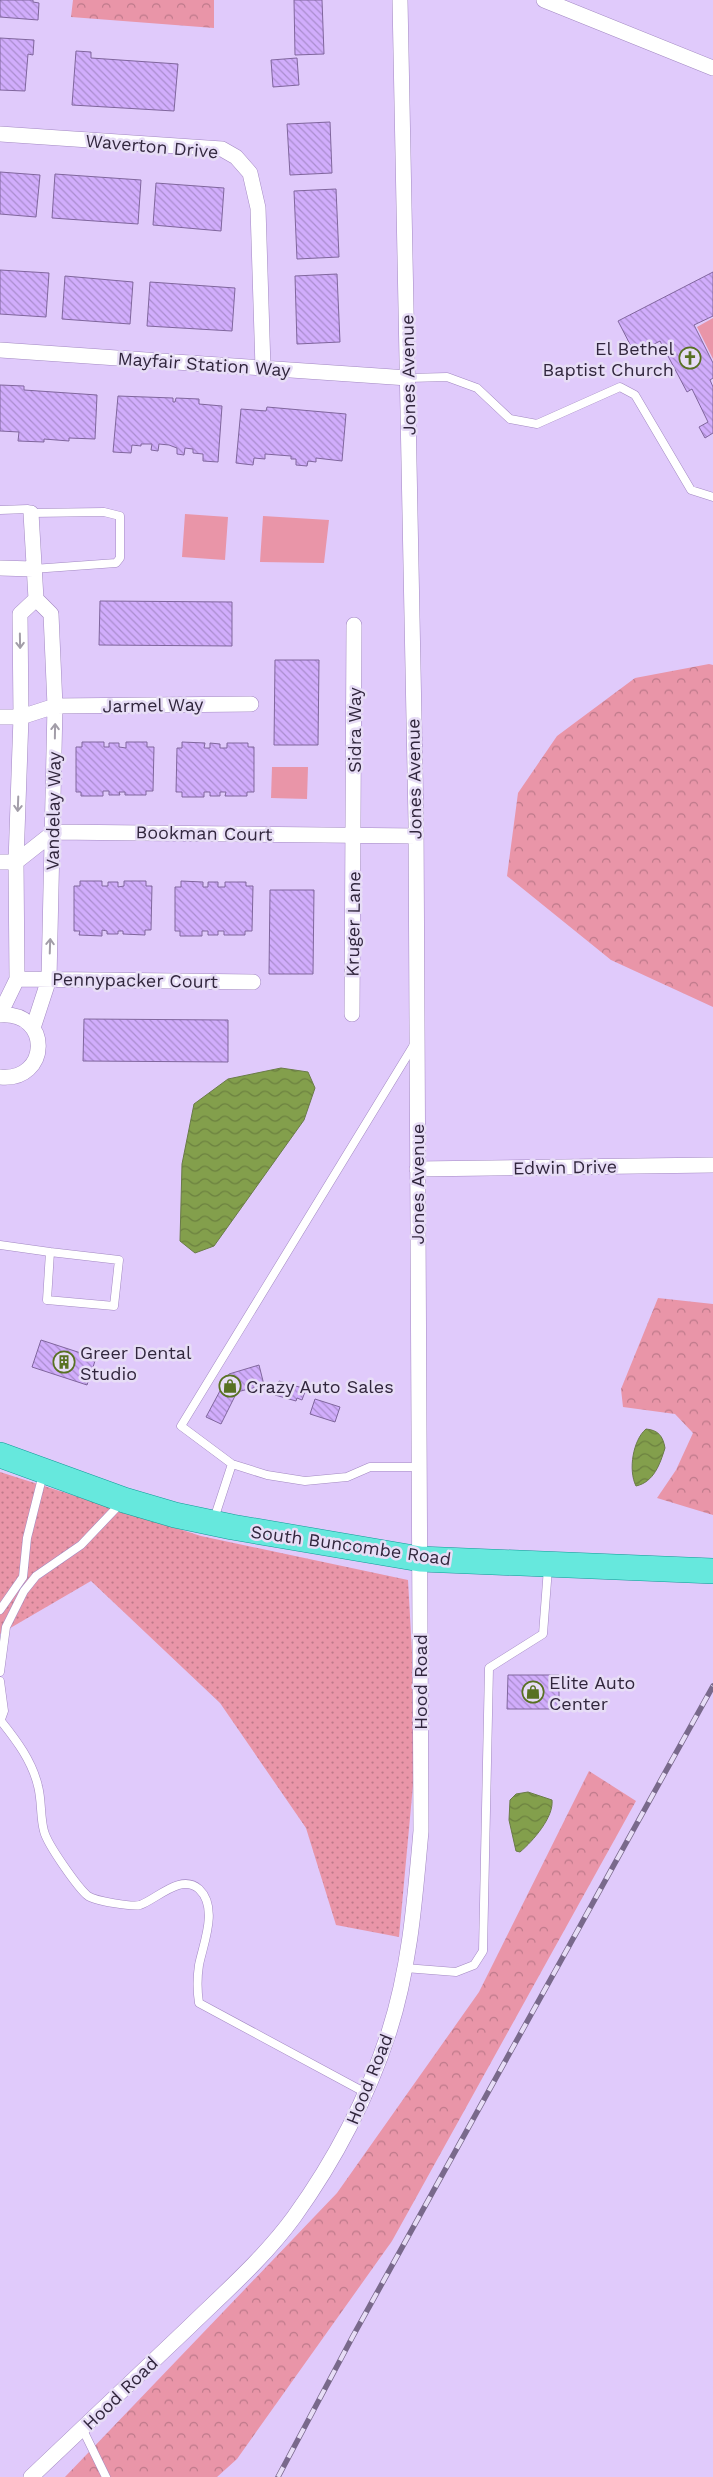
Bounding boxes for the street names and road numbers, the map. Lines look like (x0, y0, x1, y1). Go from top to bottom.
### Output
street label: Waverton Drive (85, 130, 219, 162)
street label: Jones Avenue (396, 314, 420, 436)
street label: Mayfair Station Way (117, 347, 292, 381)
street label: Sidra Way (344, 686, 365, 773)
street label: Jarmel Way (102, 694, 204, 716)
street label: Jones Avenue (402, 718, 426, 840)
street label: Vandelay Way (41, 751, 65, 871)
street label: Bookman Court (135, 821, 273, 845)
street label: Kruger Lane (342, 871, 364, 977)
street label: Pennypacker Court (52, 968, 219, 992)
street label: Jones Avenue (407, 1124, 428, 1244)
street label: Edwin Drive (513, 1156, 617, 1178)
street label: South Buncombe Road (249, 1521, 453, 1569)
street label: Hood Road (410, 1634, 431, 1730)
street label: Hood Road (341, 2031, 397, 2127)
street label: Hood Road (78, 2352, 162, 2434)

